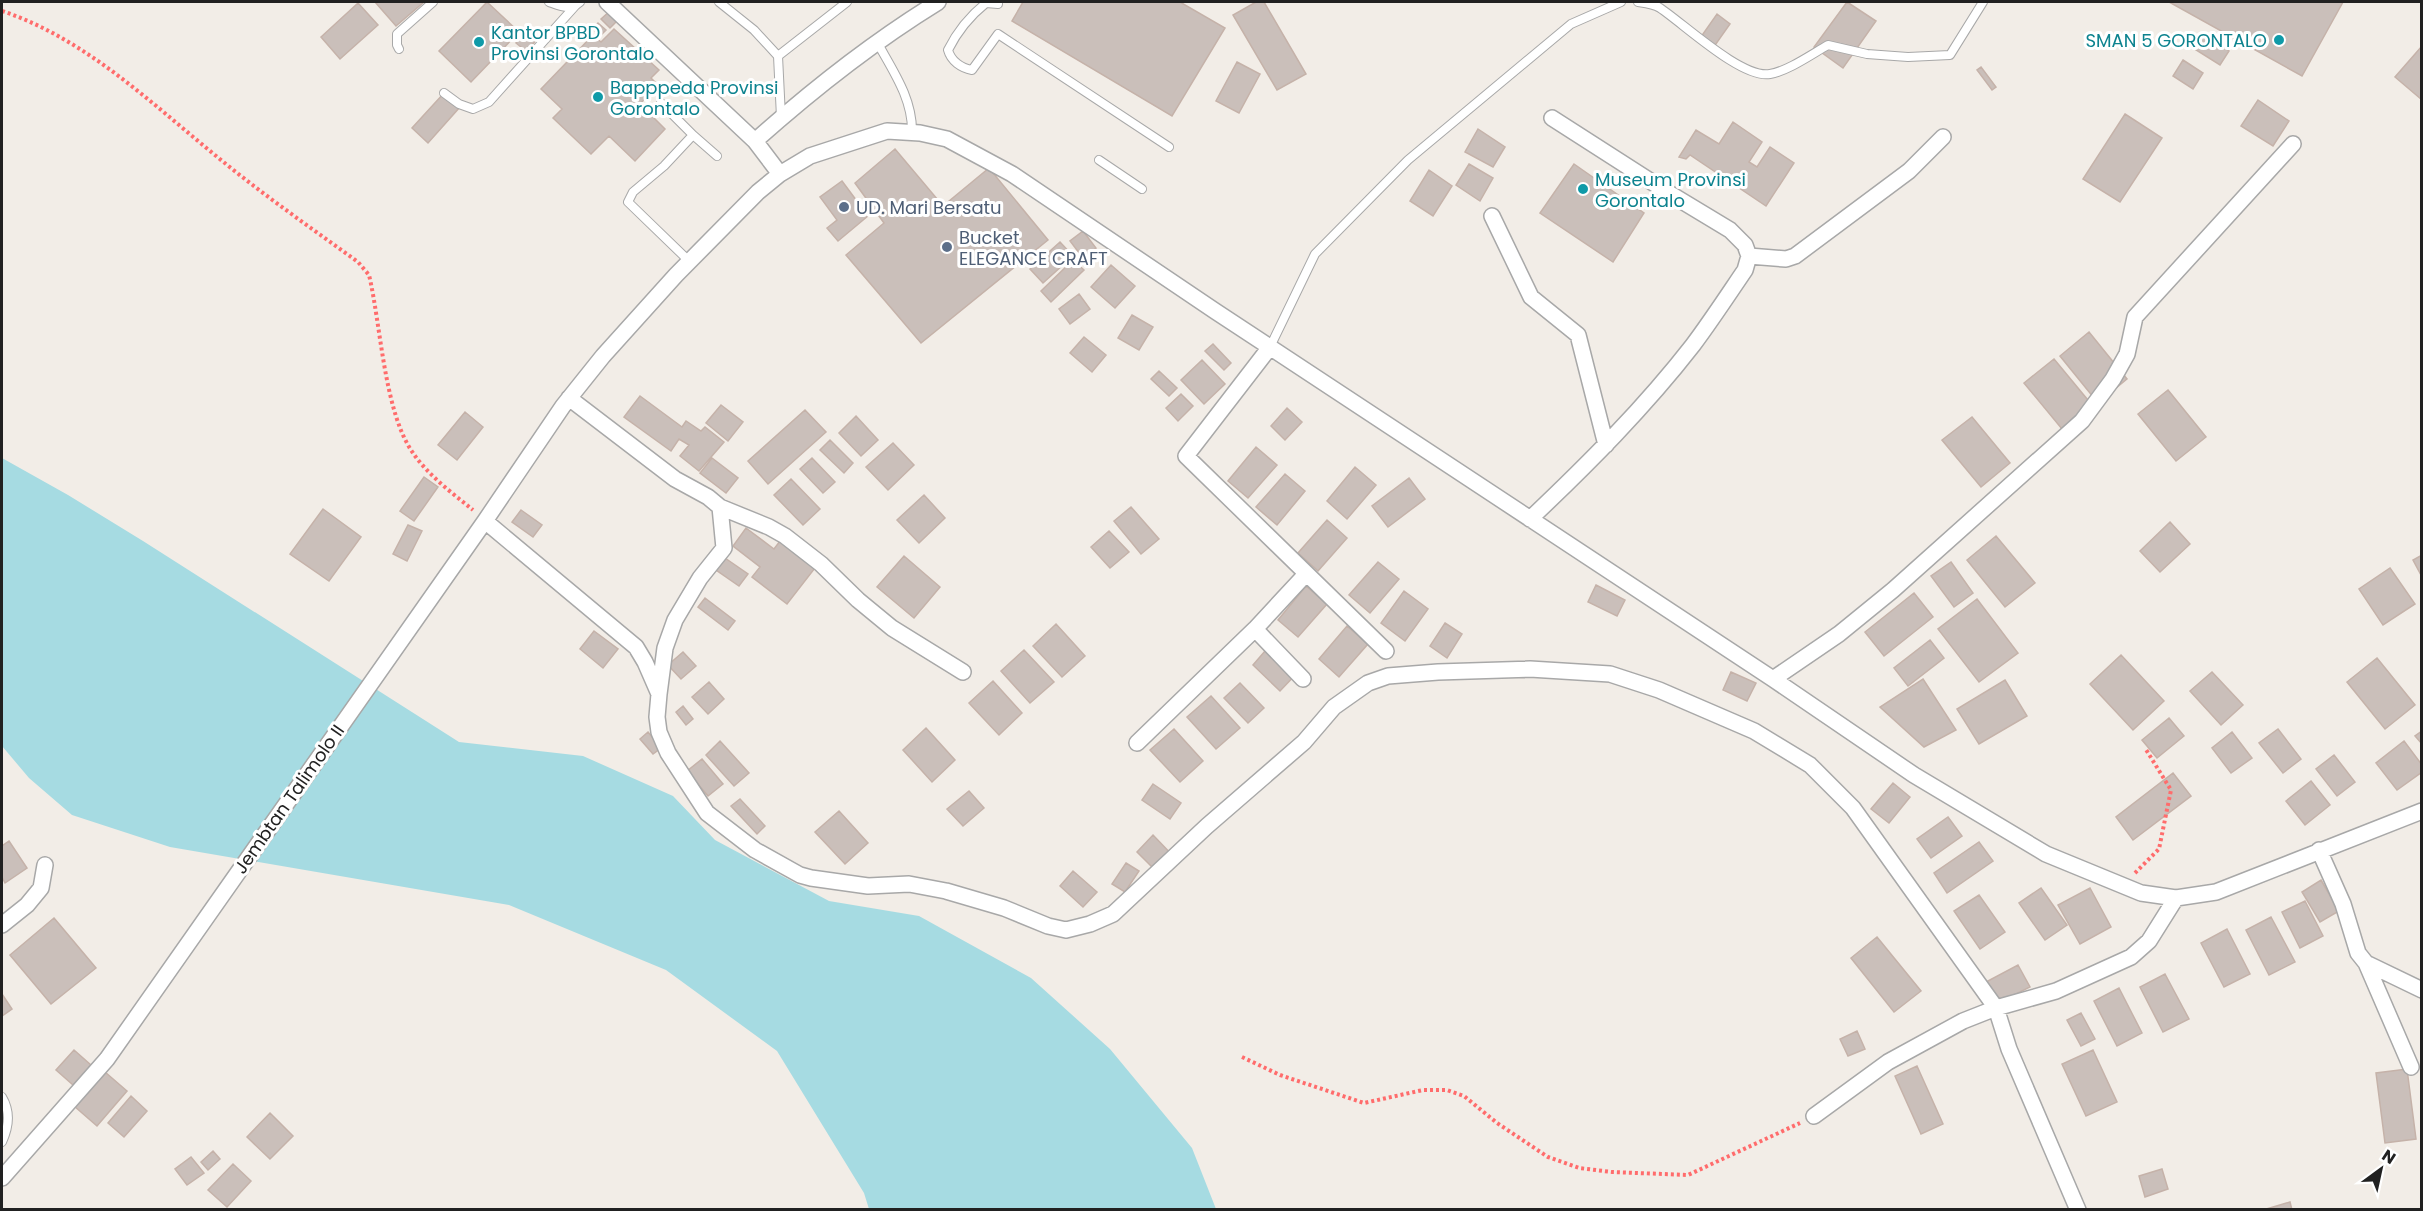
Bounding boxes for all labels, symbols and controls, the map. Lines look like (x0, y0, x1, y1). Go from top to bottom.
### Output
place label: Kantor BPBD Provinsi Gorontalo (491, 20, 654, 66)
place label: SMAN 5 GORONTALO (2086, 28, 2267, 53)
marker: SMAN 5 GORONTALO (2272, 33, 2286, 47)
marker: Kantor BPBD Provinsi Gorontalo (472, 35, 486, 49)
place label: Bapppeda Provinsi Gorontalo (610, 75, 779, 121)
marker: Bapppeda Provinsi Gorontalo (591, 90, 605, 104)
place label: Museum Provinsi Gorontalo (1595, 167, 1746, 213)
marker: Museum Provinsi Gorontalo (1576, 182, 1590, 196)
place label: UD. Mari Bersatu (856, 195, 1002, 220)
marker: UD. Mari Bersatu (837, 200, 851, 214)
place label: Bucket ELEGANCE CRAFT (959, 225, 1108, 271)
marker: Bucket ELEGANCE CRAFT (940, 240, 954, 254)
street label: Jembtan Talimolo II (228, 719, 350, 879)
north arrow (2351, 1139, 2411, 1199)
text: N (2378, 1144, 2400, 1170)

